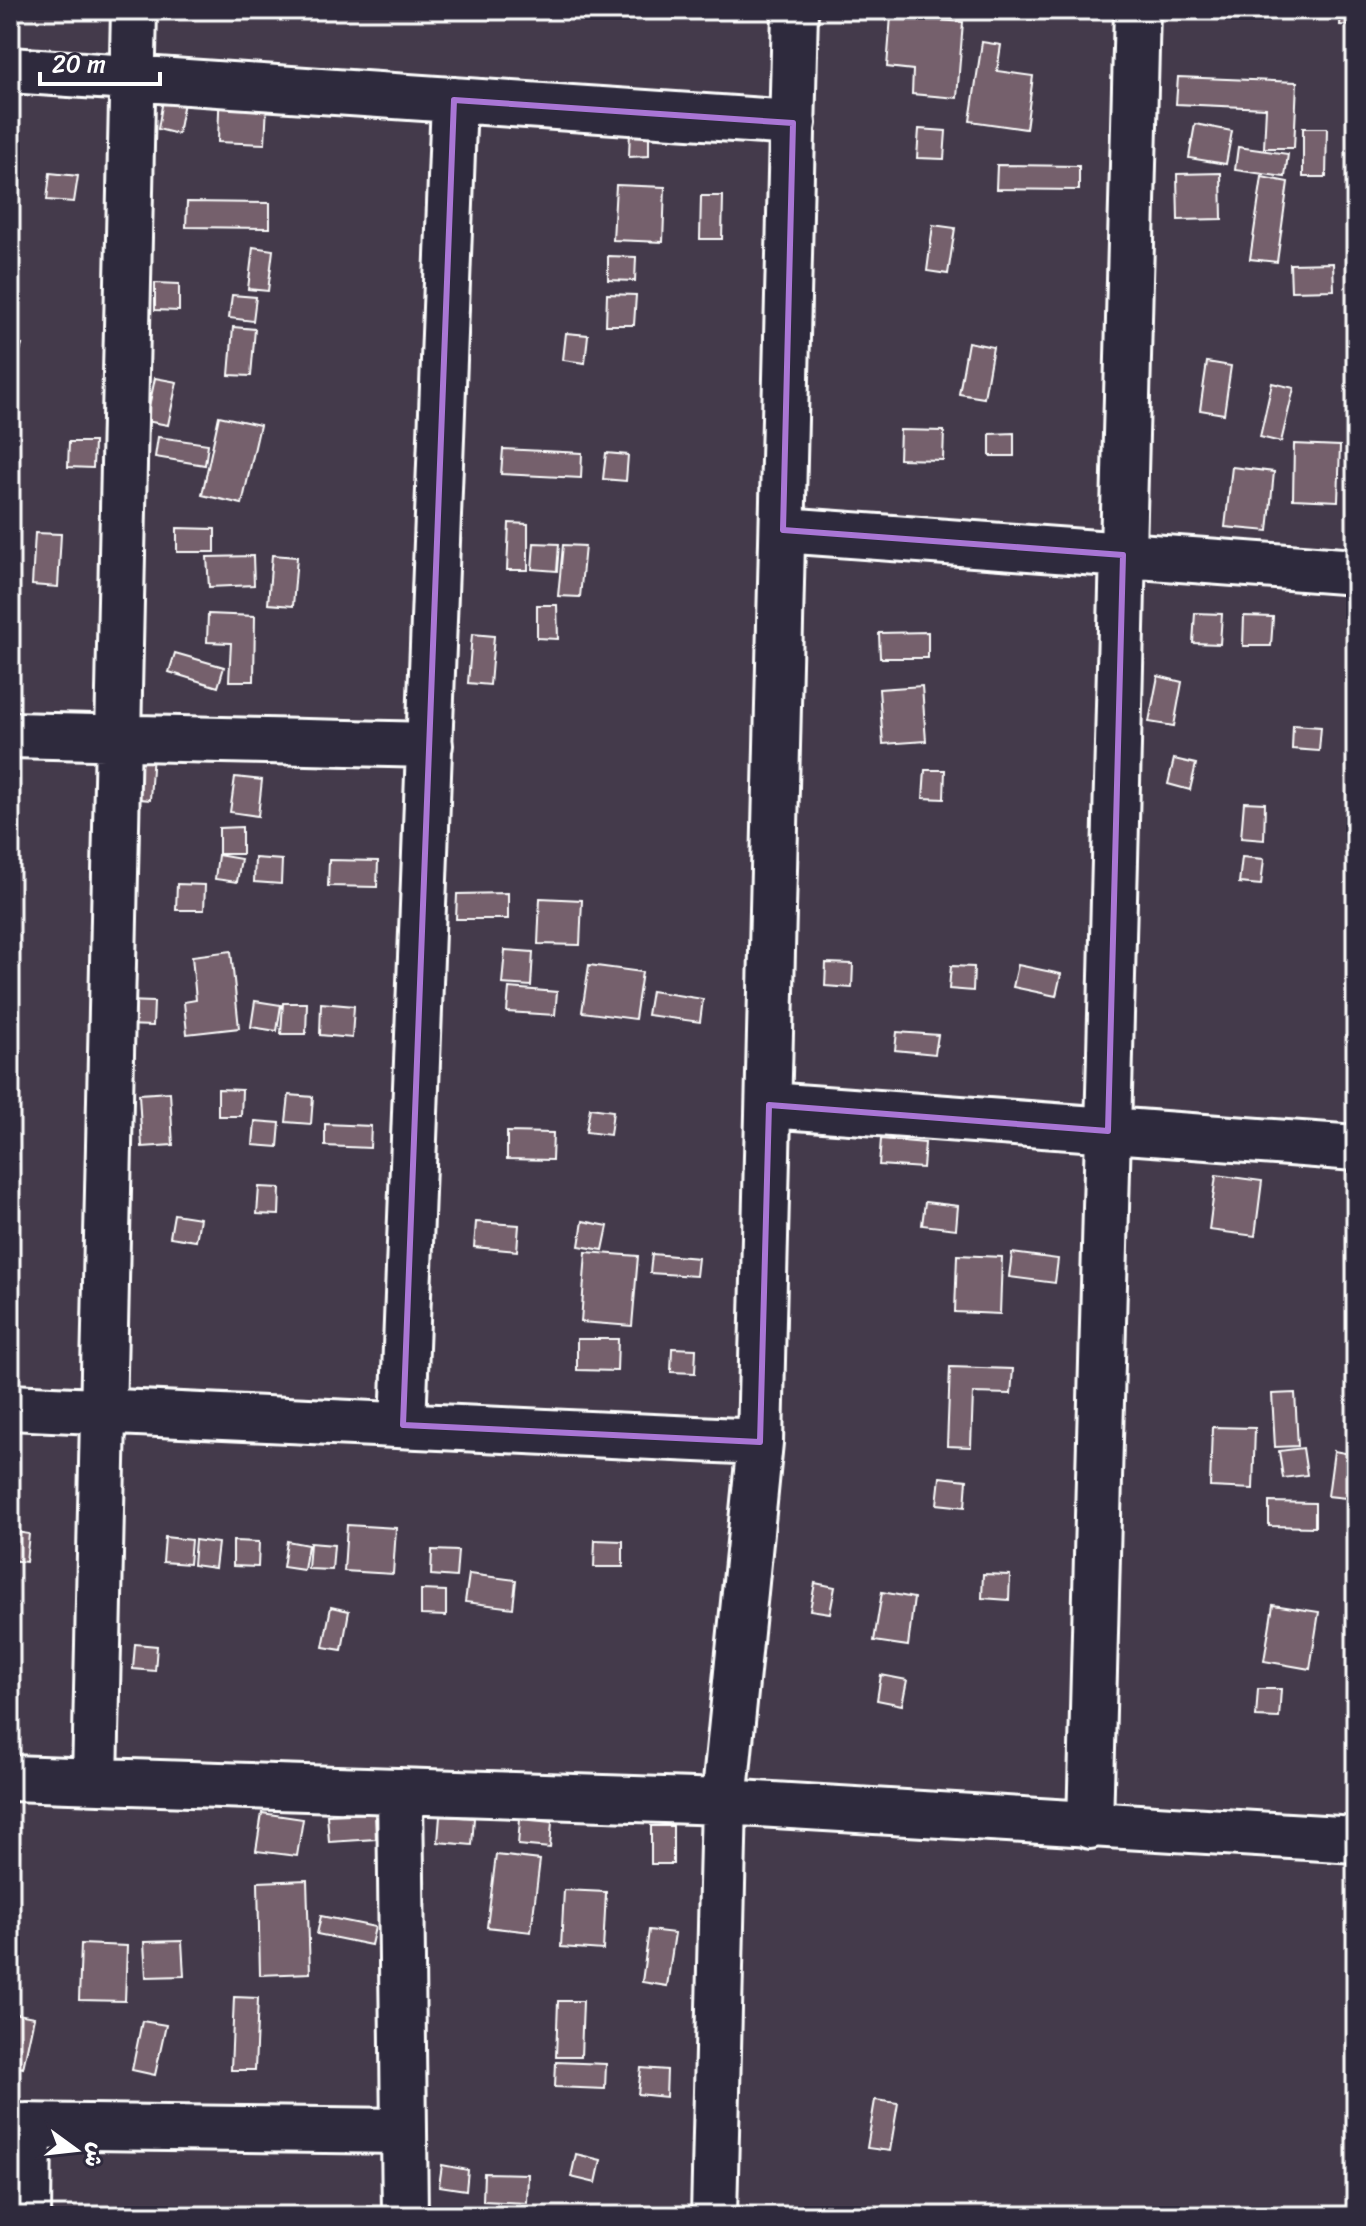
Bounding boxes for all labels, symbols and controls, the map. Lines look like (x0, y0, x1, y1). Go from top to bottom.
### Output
scale bar (40, 36, 160, 86)
text: 20 m (52, 43, 106, 85)
north arrow (36, 2110, 116, 2190)
text: ش (73, 2138, 117, 2172)

